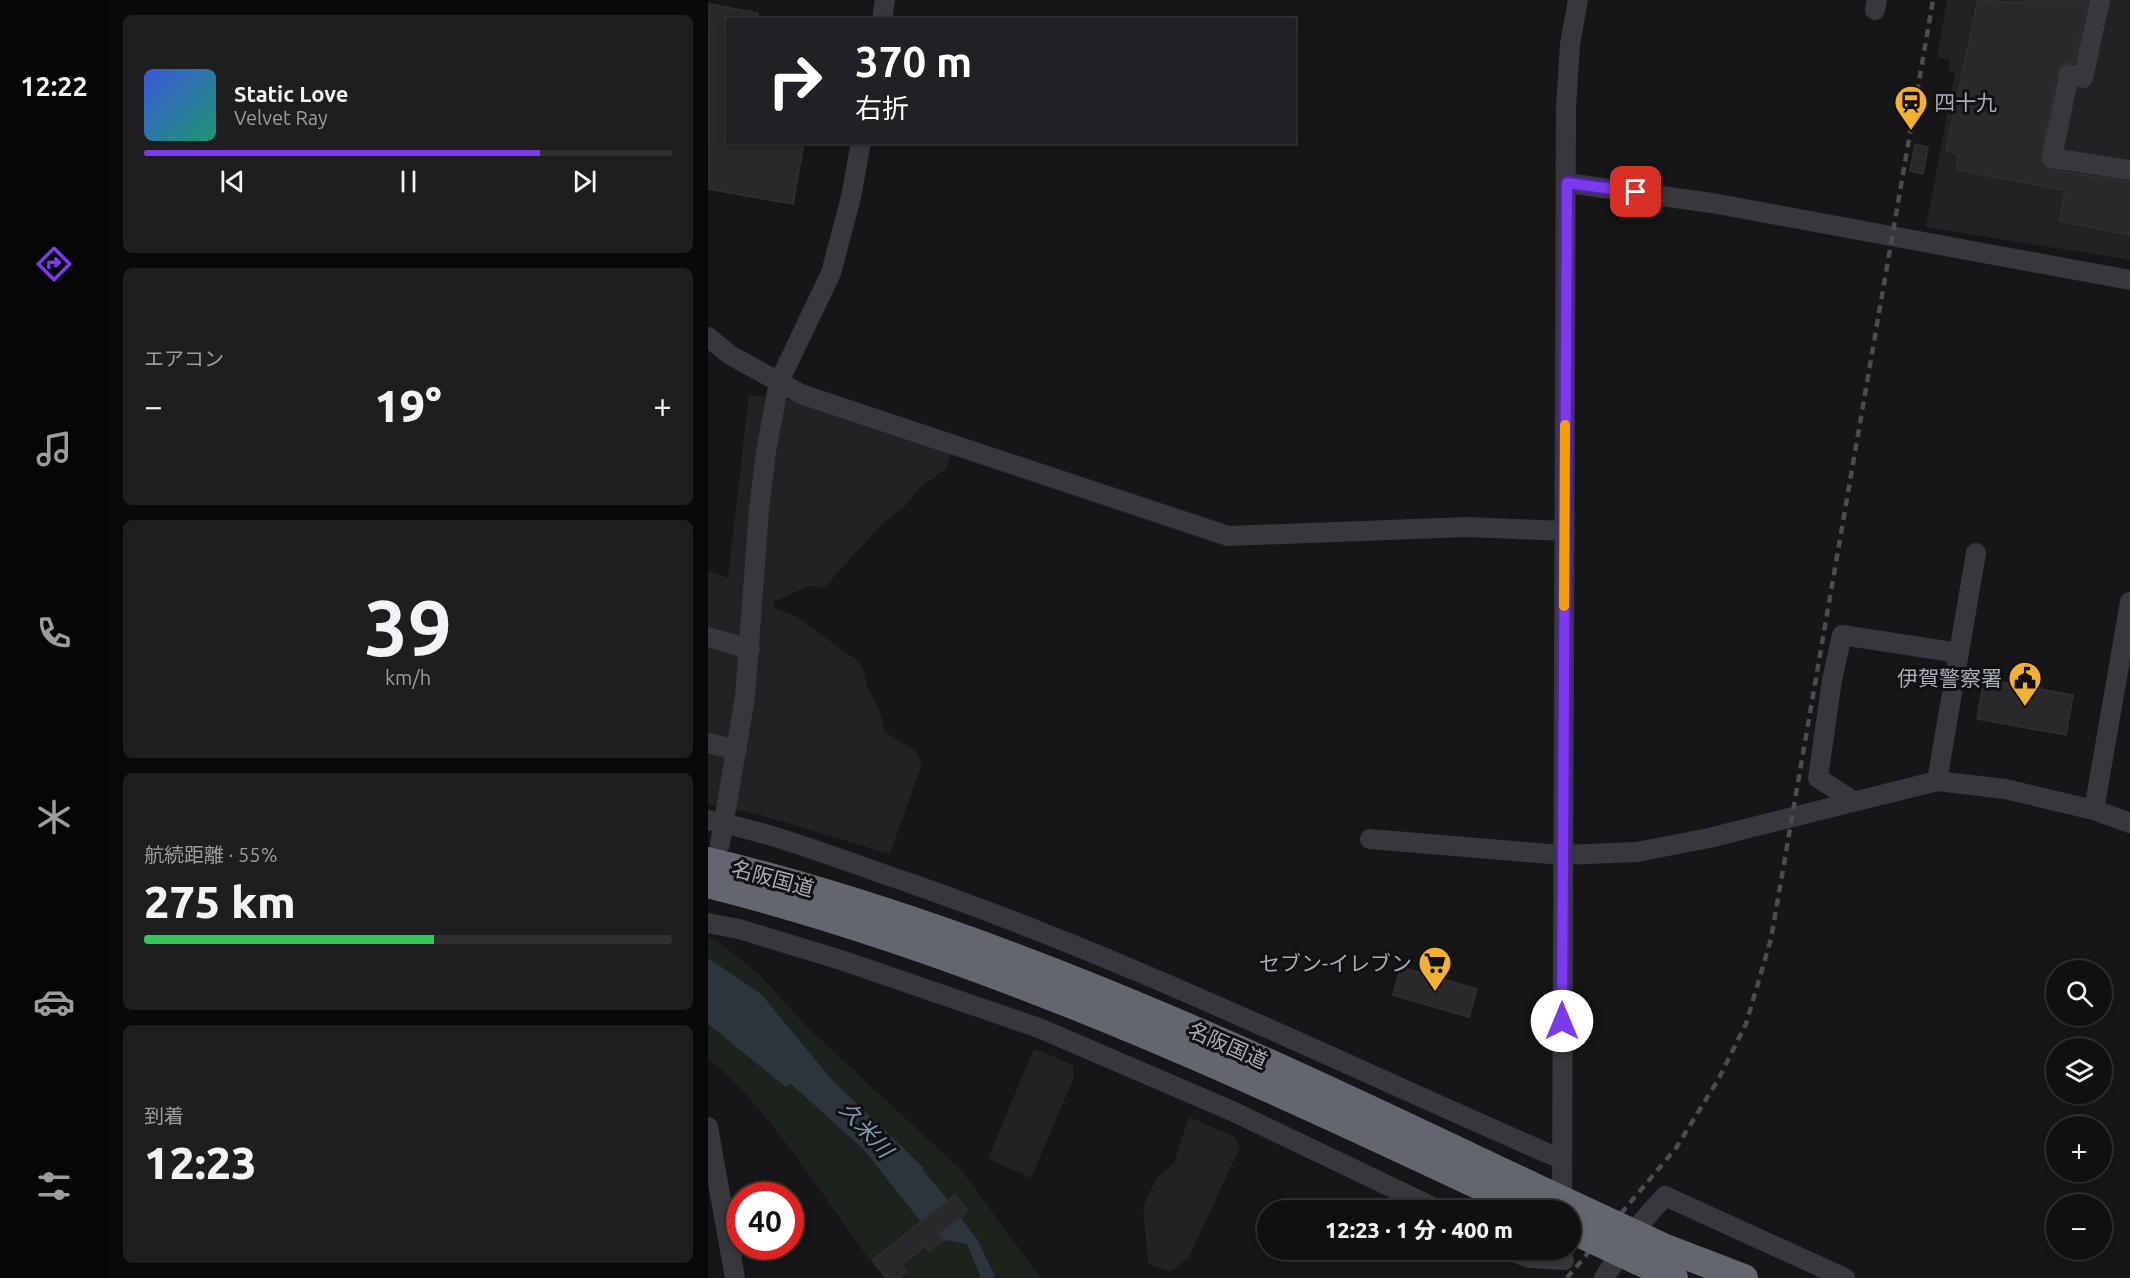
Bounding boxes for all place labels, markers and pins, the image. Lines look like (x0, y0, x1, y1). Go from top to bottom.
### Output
station icon: 四十九 (1893, 84, 1929, 131)
place label: 四十九 (1934, 90, 1997, 114)
pin (1610, 166, 1661, 217)
public building icon: 伊賀警察署 (2007, 660, 2043, 707)
place label: 伊賀警察署 (1897, 666, 2002, 690)
supermarket icon: セブン-イレブン (1417, 945, 1453, 992)
place label: セブン-イレブン (1259, 951, 1412, 975)

